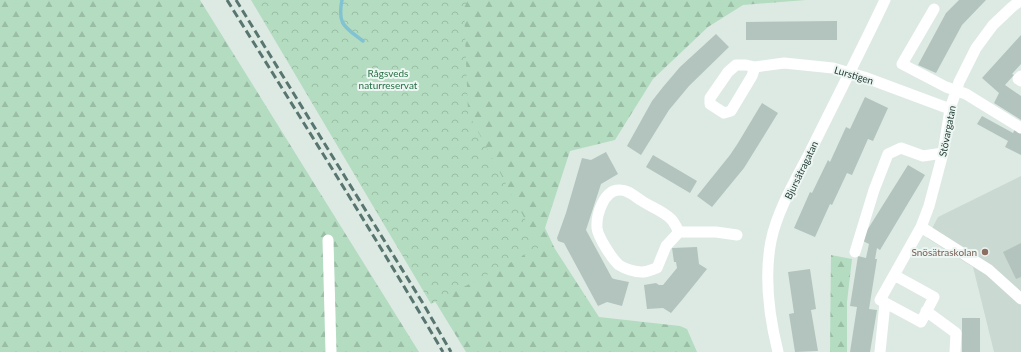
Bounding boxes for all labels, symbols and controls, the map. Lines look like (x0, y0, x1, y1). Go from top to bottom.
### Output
street label: Lurstigen (833, 63, 875, 87)
park label: Rågsveds naturreservat (359, 67, 418, 91)
street label: Stövargatan (936, 104, 958, 158)
street label: Bjursätragatan (782, 139, 820, 201)
place label: Snösätraskolan (911, 246, 977, 258)
marker: Snösätraskolan (980, 247, 990, 257)

